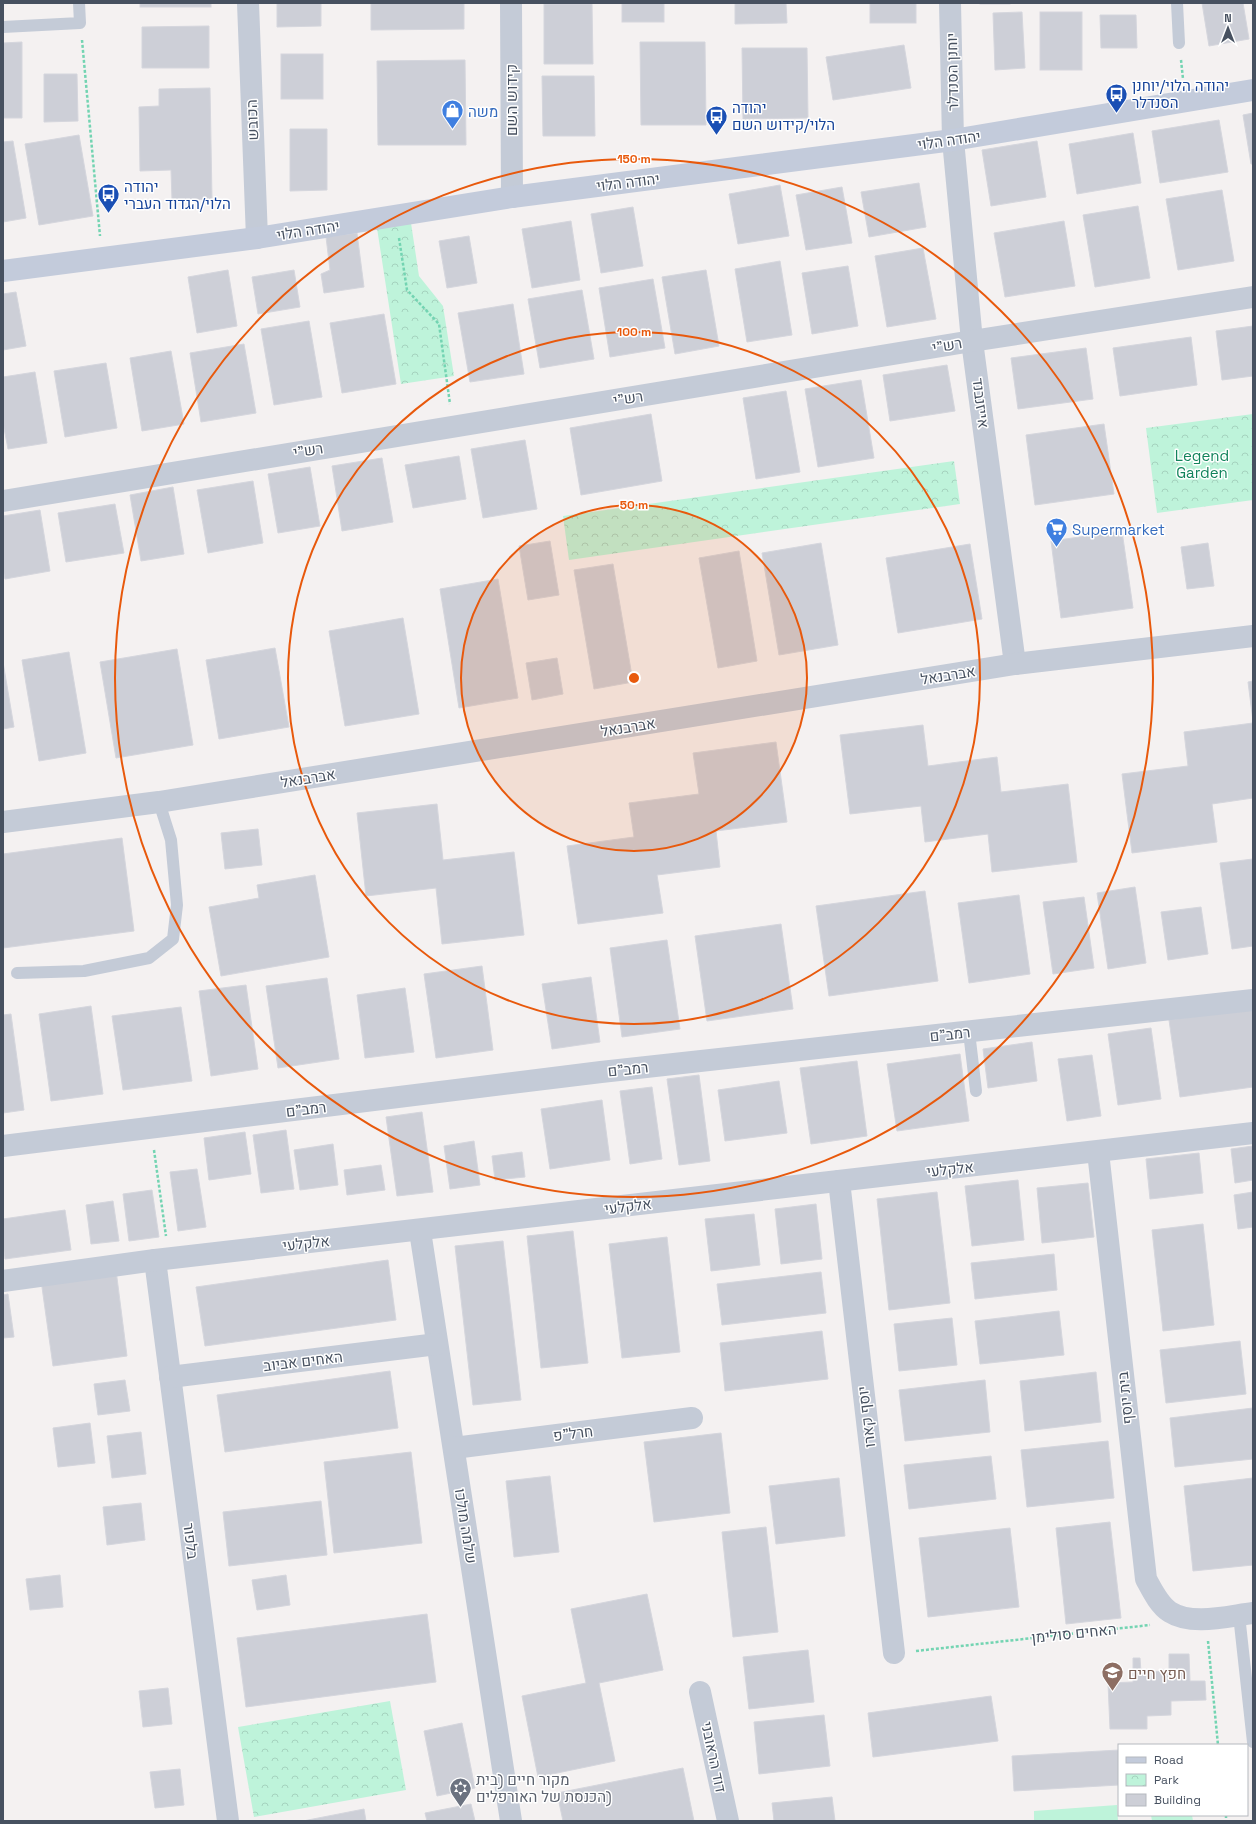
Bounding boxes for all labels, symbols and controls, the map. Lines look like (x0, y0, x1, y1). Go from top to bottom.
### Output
north arrow (1208, 8, 1248, 48)
text: N (1224, 11, 1232, 25)
street label: יוחנן הסנדלר (942, 33, 962, 111)
street label: קידוש השם (502, 64, 521, 136)
place label: יהודה הלוי/יוחנן הסנדלר (1132, 76, 1229, 112)
bus stop icon: יהודה הלוי/יוחנן הסנדלר (1103, 81, 1129, 114)
shop icon: משה (440, 98, 466, 131)
place label: יהודה הלוי/קידוש השם (732, 98, 835, 134)
street label: הכובש (242, 99, 262, 141)
place label: משה (468, 102, 498, 121)
bus stop icon: יהודה הלוי/קידוש השם (703, 103, 729, 136)
street label: יהודה הלוי (916, 126, 982, 154)
text: 150 m (617, 151, 651, 167)
street label: יהודה הלוי (595, 169, 661, 195)
place label: יהודה הלוי/הגדוד העברי (124, 177, 231, 213)
bus stop icon: יהודה הלוי/הגדוד העברי (95, 182, 121, 215)
street label: יהודה הלוי (275, 216, 341, 244)
text: 100 m (617, 324, 651, 340)
street label: רש"י (930, 333, 964, 357)
street label: אייזנבנד (968, 377, 994, 429)
street label: רש"י (612, 386, 644, 410)
street label: רש"י (292, 438, 324, 462)
park label: Legend Garden (1175, 446, 1229, 482)
text: 50 m (620, 497, 648, 513)
supermarket icon: Supermarket (1043, 516, 1069, 549)
place label: Supermarket (1072, 520, 1165, 539)
street label: אברבנאל (919, 661, 977, 689)
centre of rings (627, 671, 641, 685)
street label: אברבנאל (599, 713, 657, 741)
street label: אברבנאל (279, 764, 337, 792)
street label: רמב"ם (929, 1022, 971, 1046)
street label: רמב"ם (607, 1057, 649, 1081)
street label: רמב"ם (285, 1097, 327, 1121)
street label: אלקלעי (925, 1157, 975, 1181)
street label: אלקלעי (603, 1194, 653, 1218)
street label: אלקלעי (281, 1231, 331, 1255)
street label: האחים אביוב (262, 1347, 344, 1375)
street label: בית יוסף (1113, 1371, 1137, 1425)
street label: יוסף קארו (853, 1385, 879, 1449)
street label: חרל"פ (552, 1421, 594, 1445)
street label: שלמה מולכו (451, 1487, 481, 1565)
street label: בלפור (179, 1522, 203, 1561)
street label: האחים סולימן (1030, 1619, 1118, 1647)
school or university icon: חפץ חיים (1099, 1660, 1125, 1693)
place label: חפץ חיים (1128, 1664, 1186, 1683)
street label: דוד הראובני (697, 1720, 731, 1794)
legend (1118, 1744, 1248, 1816)
text: Road (1154, 1752, 1183, 1768)
place label: מקור חיים (בית הכנסת של האורפלים) (476, 1770, 612, 1807)
text: Park (1154, 1772, 1179, 1788)
synagogue icon: מקור חיים (בית הכנסת של האורפלים) (447, 1775, 473, 1808)
text: Building (1154, 1792, 1201, 1808)

